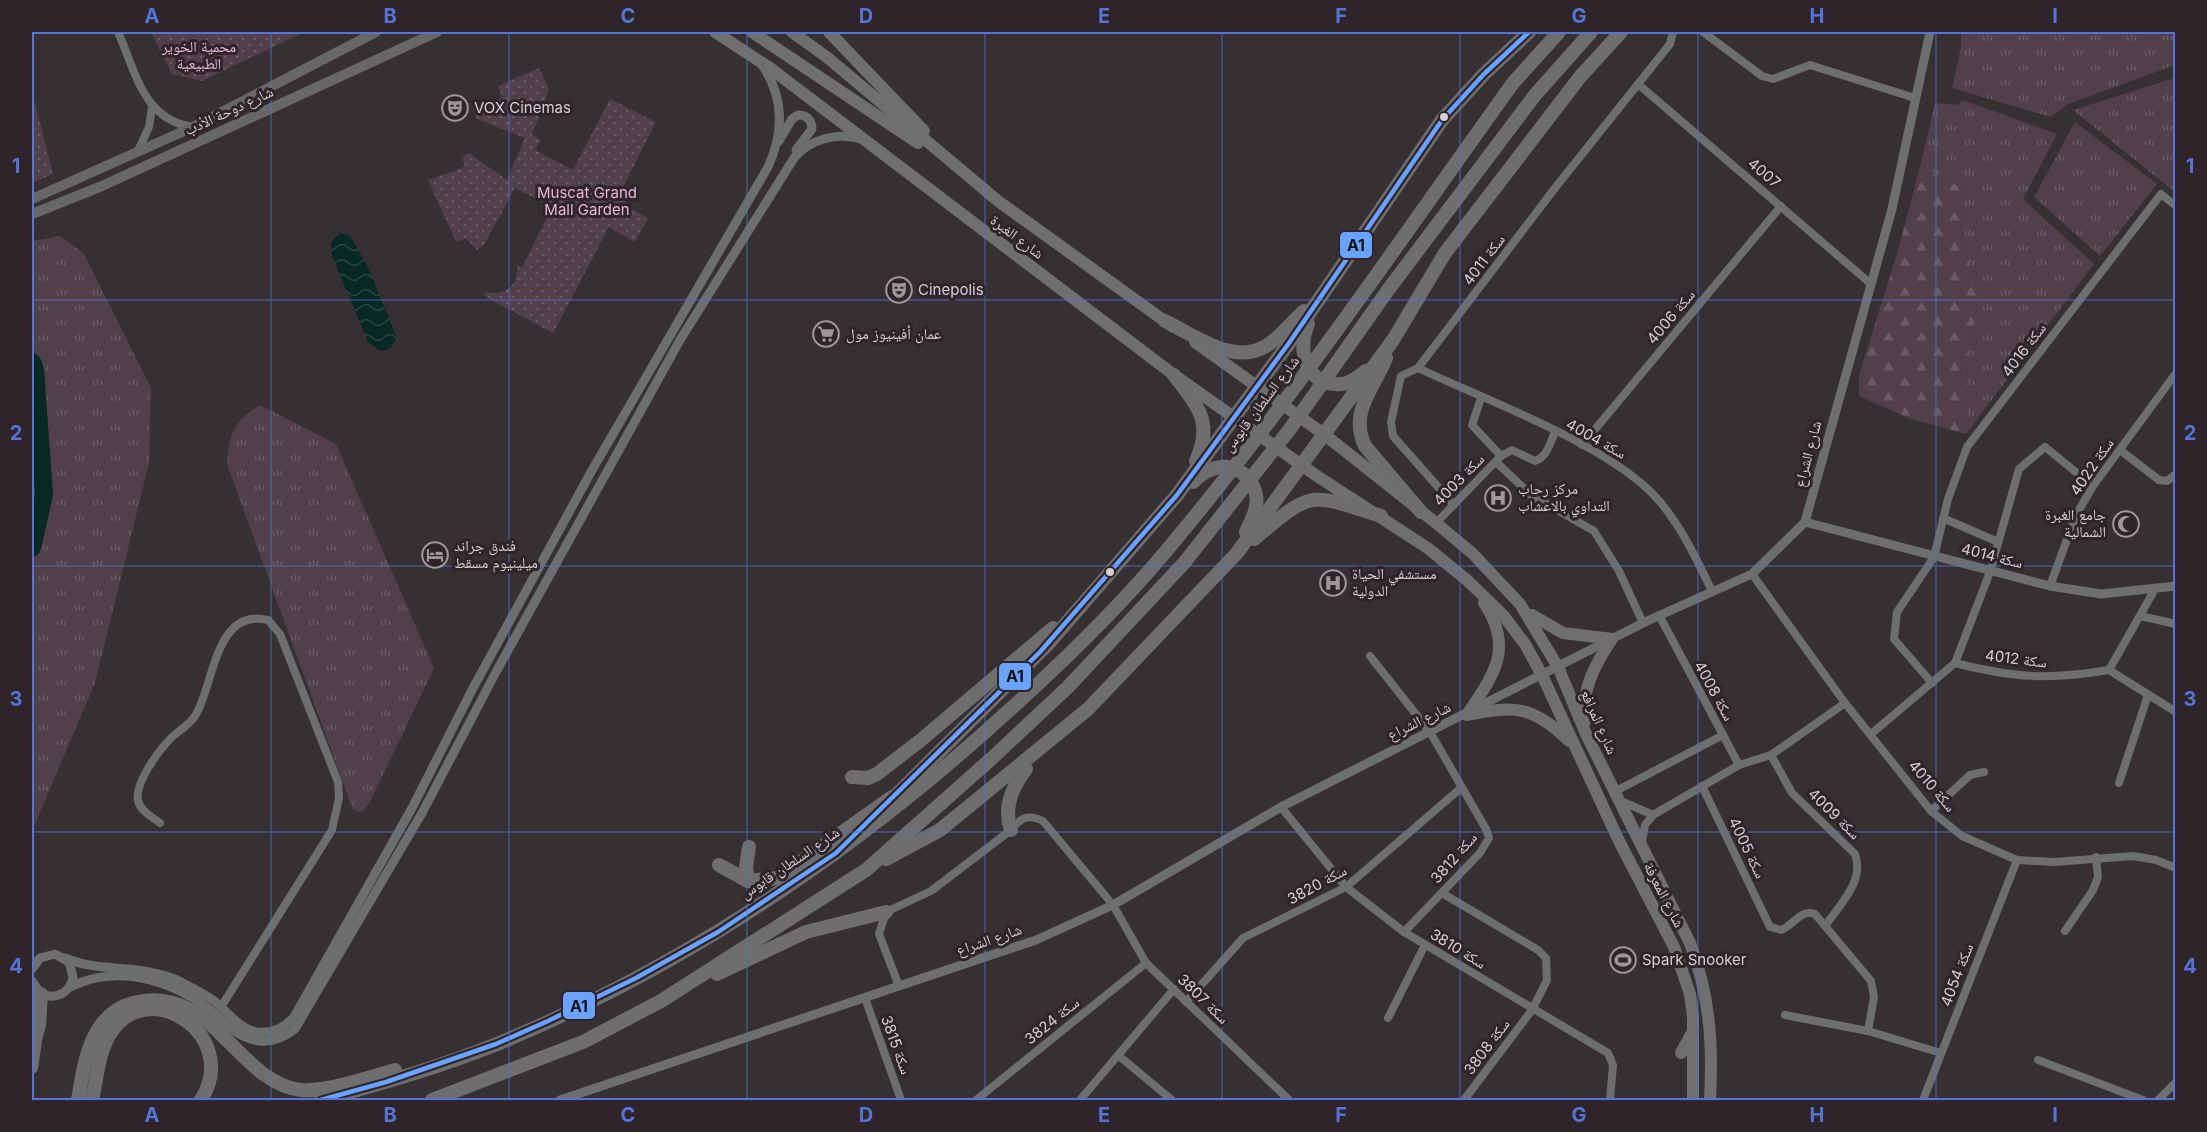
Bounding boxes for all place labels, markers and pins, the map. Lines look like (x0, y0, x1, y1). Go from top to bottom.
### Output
theatre icon: VOX Cinemas (440, 93, 470, 123)
place label: VOX Cinemas (474, 98, 571, 117)
unlabelled marker (1438, 111, 1450, 123)
theatre icon: Cinepolis (884, 275, 914, 305)
place label: Cinepolis (918, 280, 984, 299)
supermarket icon: عمان أفينيوز مول (811, 319, 841, 349)
place label: عمان أفينيوز مول (846, 324, 942, 344)
place label: مركز رحاب التداوي بالاعشاب (1518, 479, 1610, 518)
hospital icon: مركز رحاب التداوي بالاعشاب (1483, 483, 1513, 513)
place label: جامع الغبرة الشمالية (2045, 505, 2106, 541)
mosque icon: جامع الغبرة الشمالية (2111, 509, 2141, 539)
place label: فندق جراند ميلينيوم مسقط (454, 536, 538, 573)
hotel icon: فندق جراند ميلينيوم مسقط (420, 540, 450, 570)
place label: مستشفي الحياة الدولية (1352, 564, 1437, 600)
unlabelled marker (1104, 566, 1116, 578)
hospital icon: مستشفي الحياة الدولية (1318, 568, 1348, 598)
sports icon: Spark Snooker (1608, 945, 1638, 975)
place label: Spark Snooker (1642, 950, 1747, 969)

